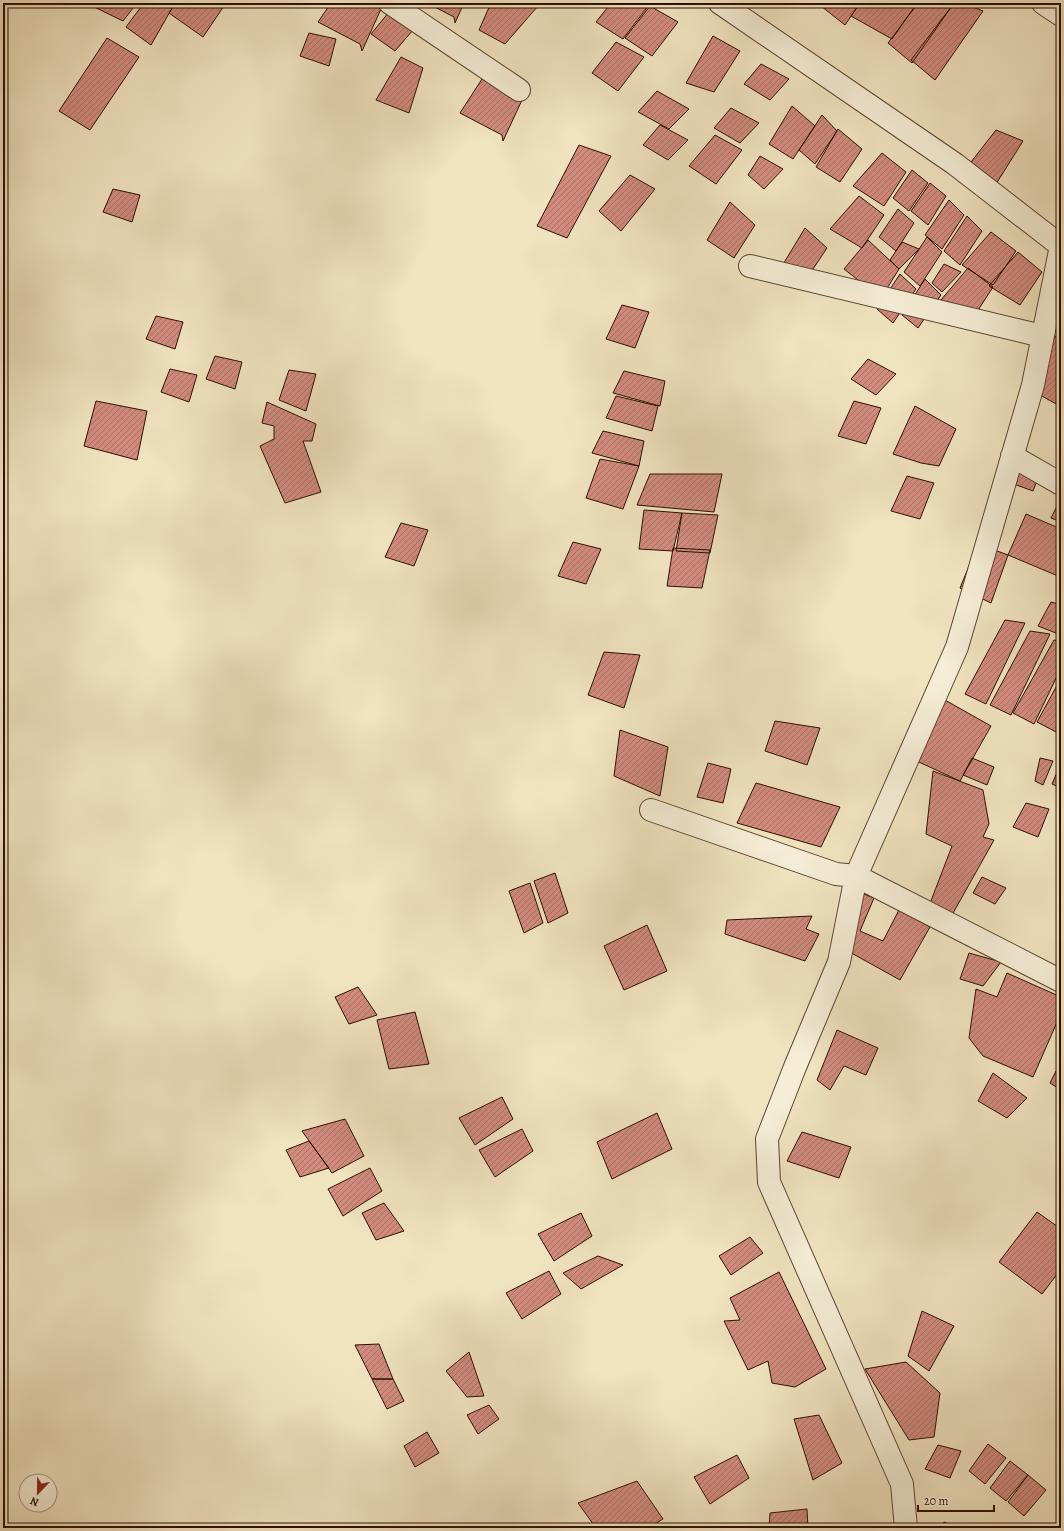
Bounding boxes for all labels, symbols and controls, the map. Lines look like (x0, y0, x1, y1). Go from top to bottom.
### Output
north arrow (18, 1473, 58, 1513)
scale bar (918, 1487, 994, 1513)
text: N (28, 1493, 41, 1510)
text: 20 m (924, 1493, 948, 1509)

